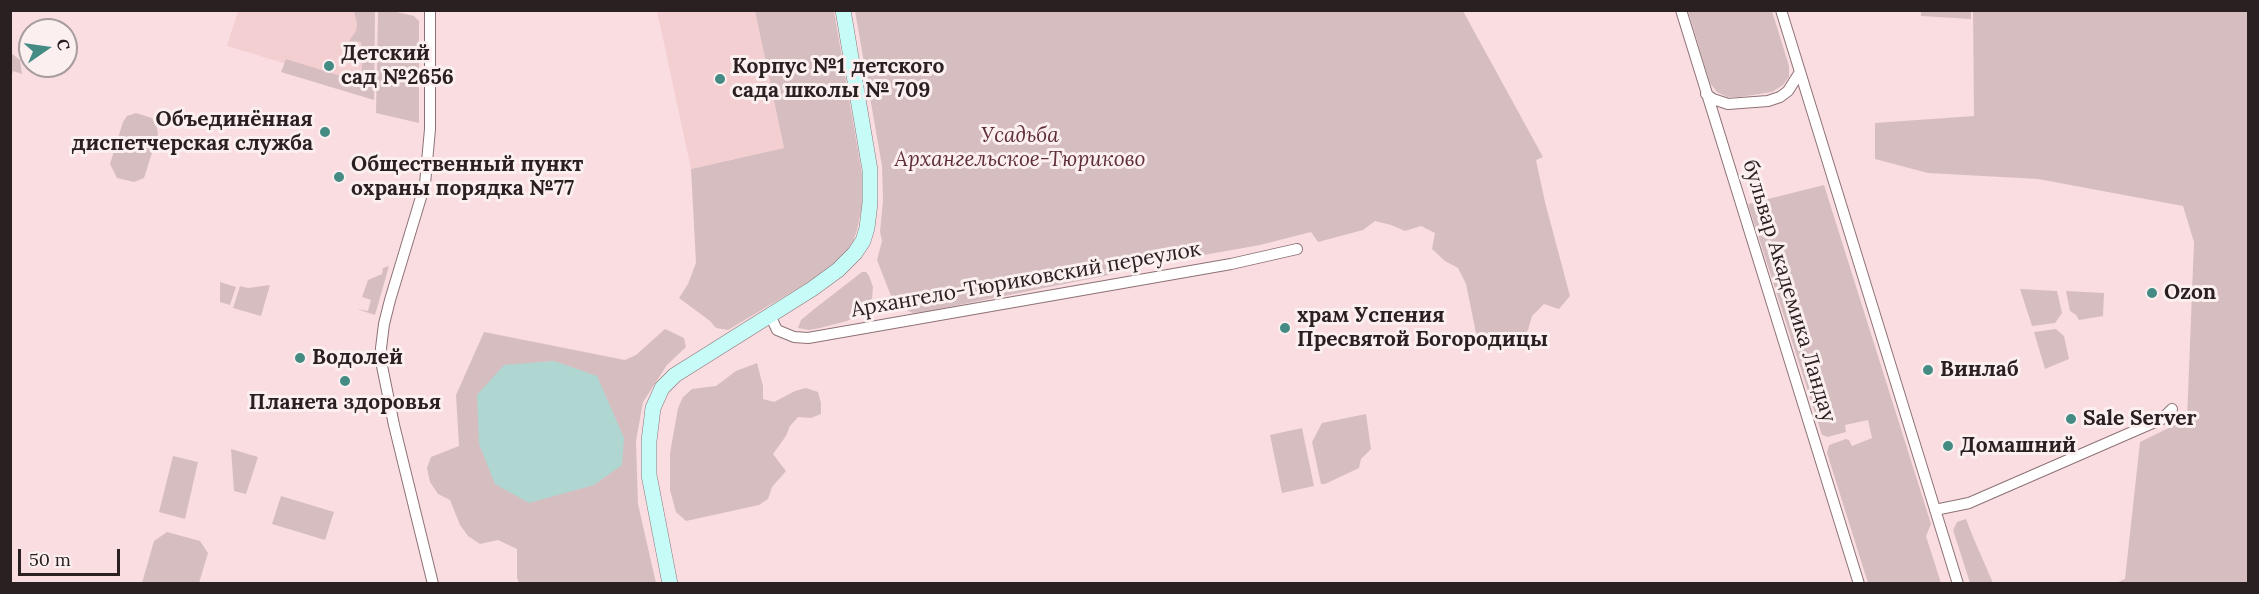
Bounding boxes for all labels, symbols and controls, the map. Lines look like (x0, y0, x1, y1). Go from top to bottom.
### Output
north arrow (18, 18, 78, 78)
text: С (53, 37, 75, 52)
place label: Детский сад №2656 (341, 41, 454, 91)
place label: Корпус №1 детского сада школы № 709 (732, 54, 944, 104)
marker: Детский сад №2656 (322, 59, 336, 73)
marker: Корпус №1 детского сада школы № 709 (713, 72, 727, 86)
place label: Объединённая диспетчерская служба (72, 107, 313, 157)
park label: Усадьба Архангельское-Тюриково (895, 123, 1145, 173)
marker: Объединённая диспетчерская служба (318, 125, 332, 139)
place label: Общественный пункт охраны порядка №77 (351, 152, 583, 202)
street label: бульвар Академика Ландау (1737, 157, 1841, 425)
marker: Общественный пункт охраны порядка №77 (332, 170, 346, 184)
street label: Архангело-Тюриковский переулок (849, 237, 1203, 323)
place label: Ozon (2164, 280, 2216, 306)
marker: Ozon (2145, 286, 2159, 300)
place label: храм Успения Пресвятой Богородицы (1297, 303, 1548, 353)
marker: храм Успения Пресвятой Богородицы (1278, 321, 1292, 335)
place label: Водолей (312, 345, 403, 371)
marker: Водолей (293, 351, 307, 365)
place label: Винлаб (1940, 357, 2019, 383)
marker: Винлаб (1921, 363, 1935, 377)
marker: Планета здоровья (338, 374, 352, 388)
place label: Планета здоровья (249, 390, 441, 416)
place label: Sale Server (2083, 406, 2197, 432)
marker: Sale Server (2064, 412, 2078, 426)
place label: Домашний (1960, 433, 2076, 459)
marker: Домашний (1941, 439, 1955, 453)
scale bar (21, 537, 123, 575)
text: 50 m (29, 548, 71, 571)

